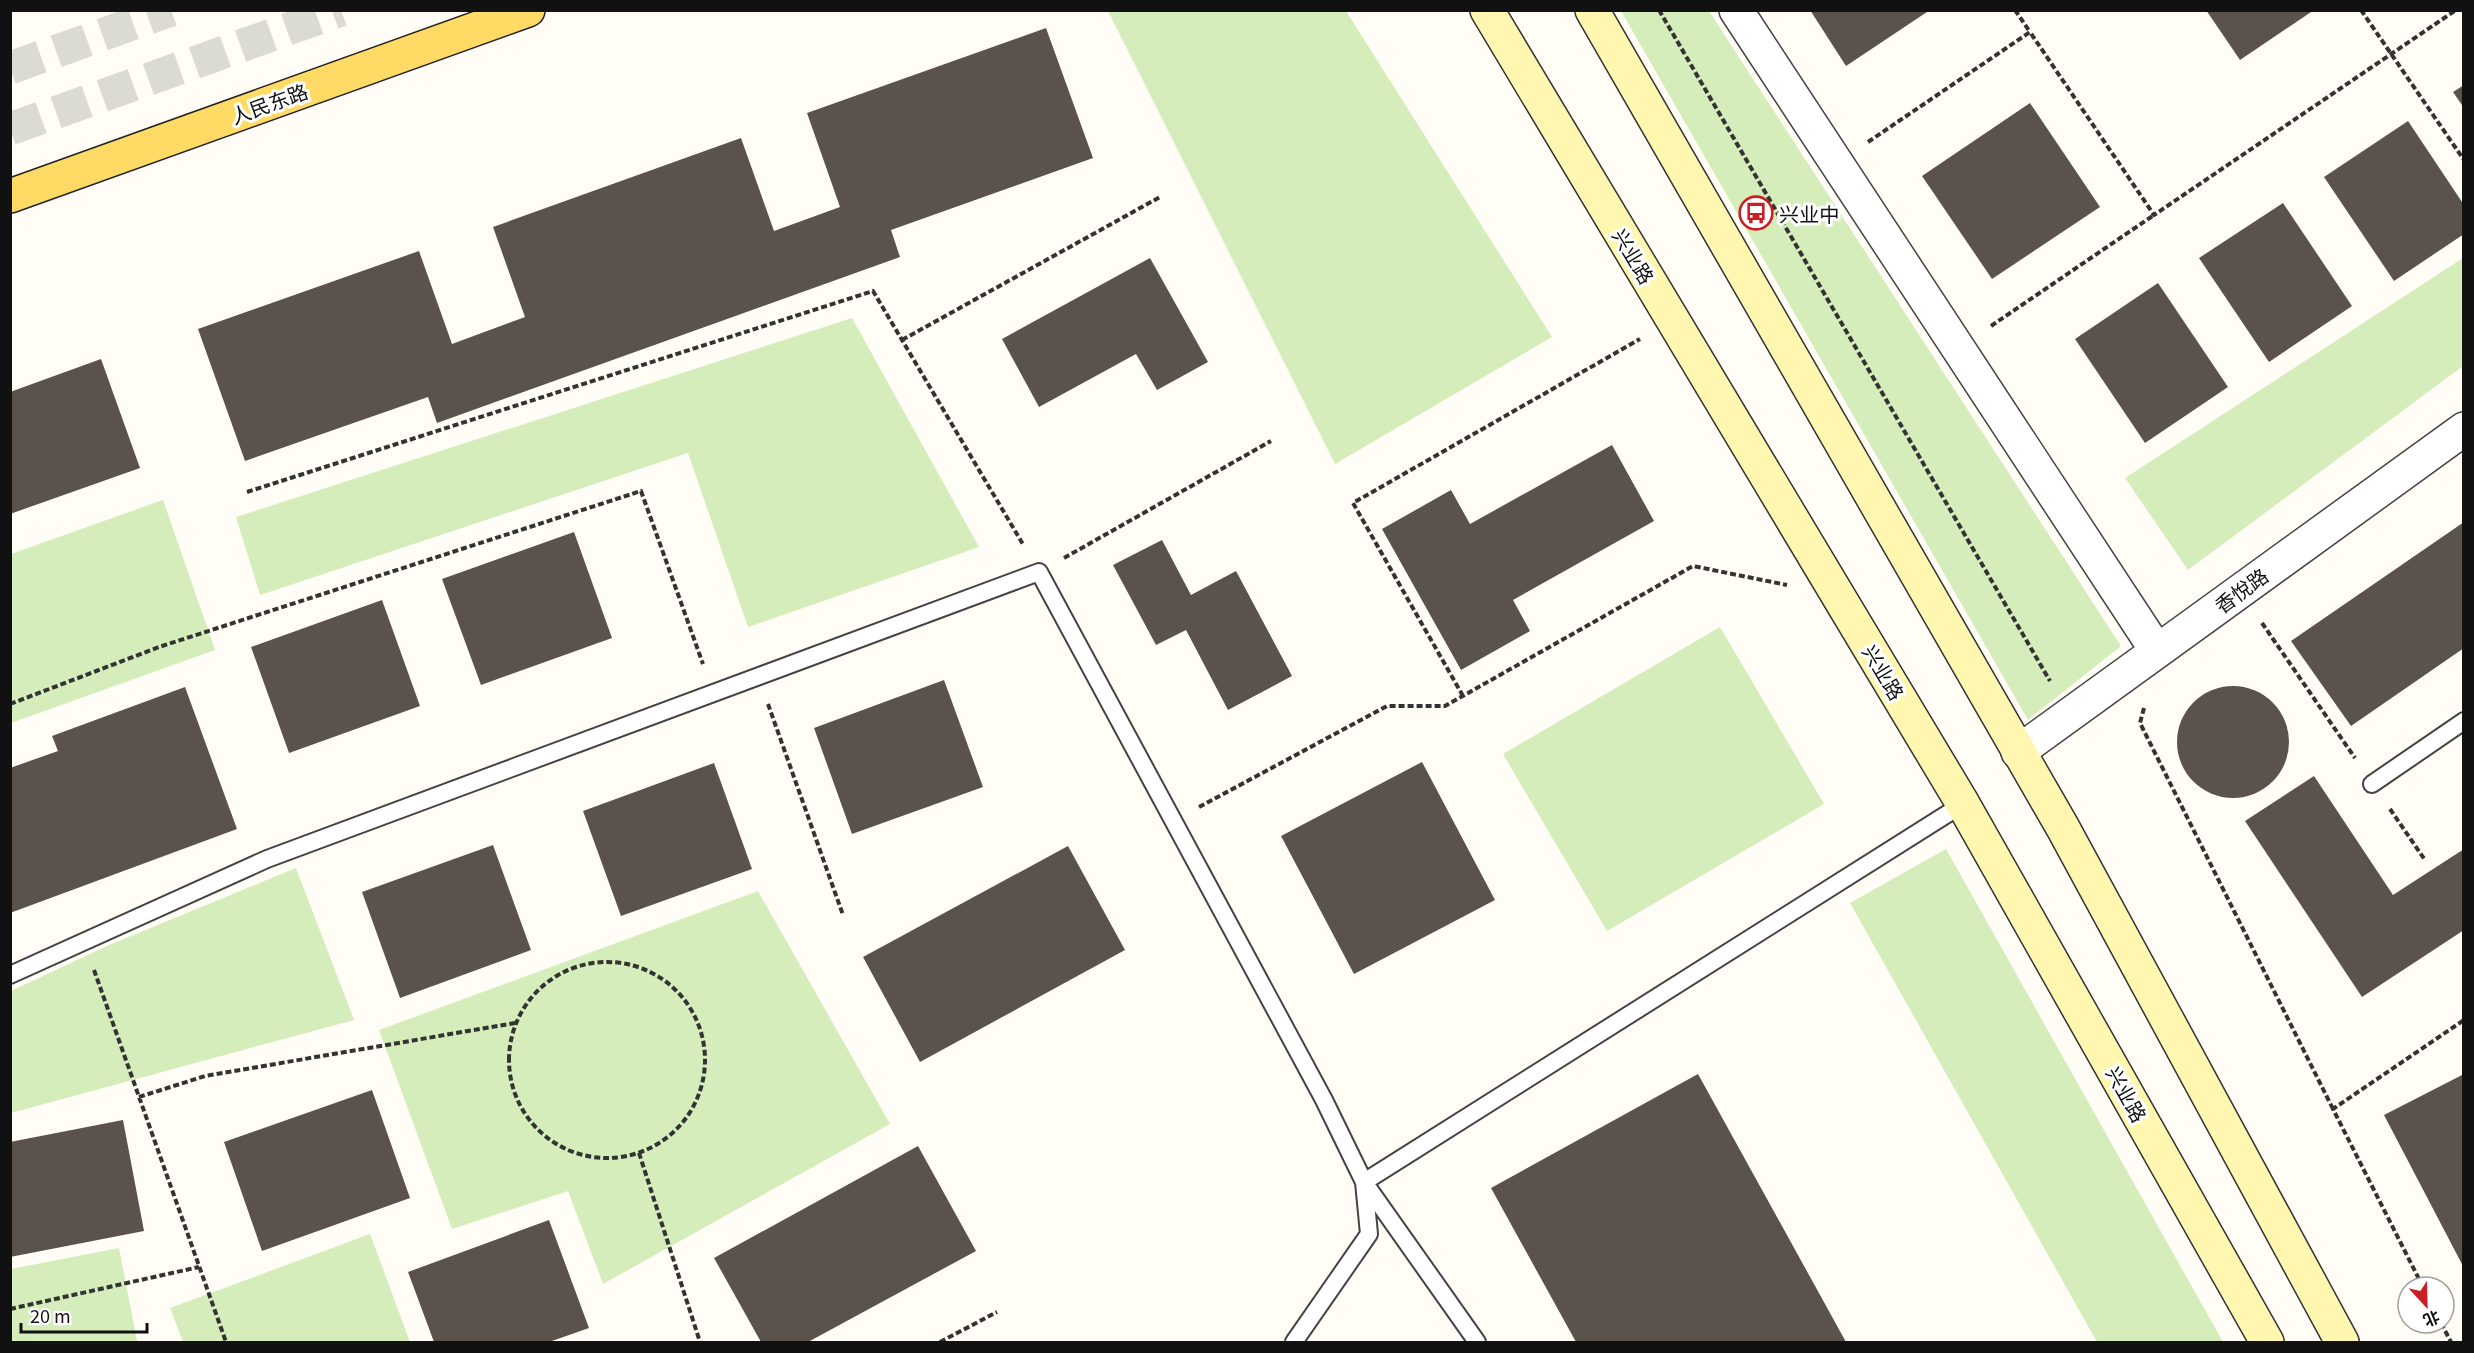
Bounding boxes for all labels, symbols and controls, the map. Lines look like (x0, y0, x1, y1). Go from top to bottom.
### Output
street label: 人民东路 (226, 76, 312, 130)
bus stop icon: 兴业中 (1738, 195, 1774, 231)
place label: 兴业中 (1779, 199, 1839, 228)
street label: 兴业路 (1606, 223, 1662, 289)
street label: 香悅路 (2208, 561, 2274, 619)
street label: 兴业路 (1856, 639, 1912, 705)
street label: 兴业路 (2100, 1061, 2154, 1127)
north arrow (2396, 1275, 2456, 1335)
scale bar (21, 1296, 147, 1334)
text: 20 m (30, 1302, 71, 1328)
text: 北 (2420, 1306, 2444, 1334)

